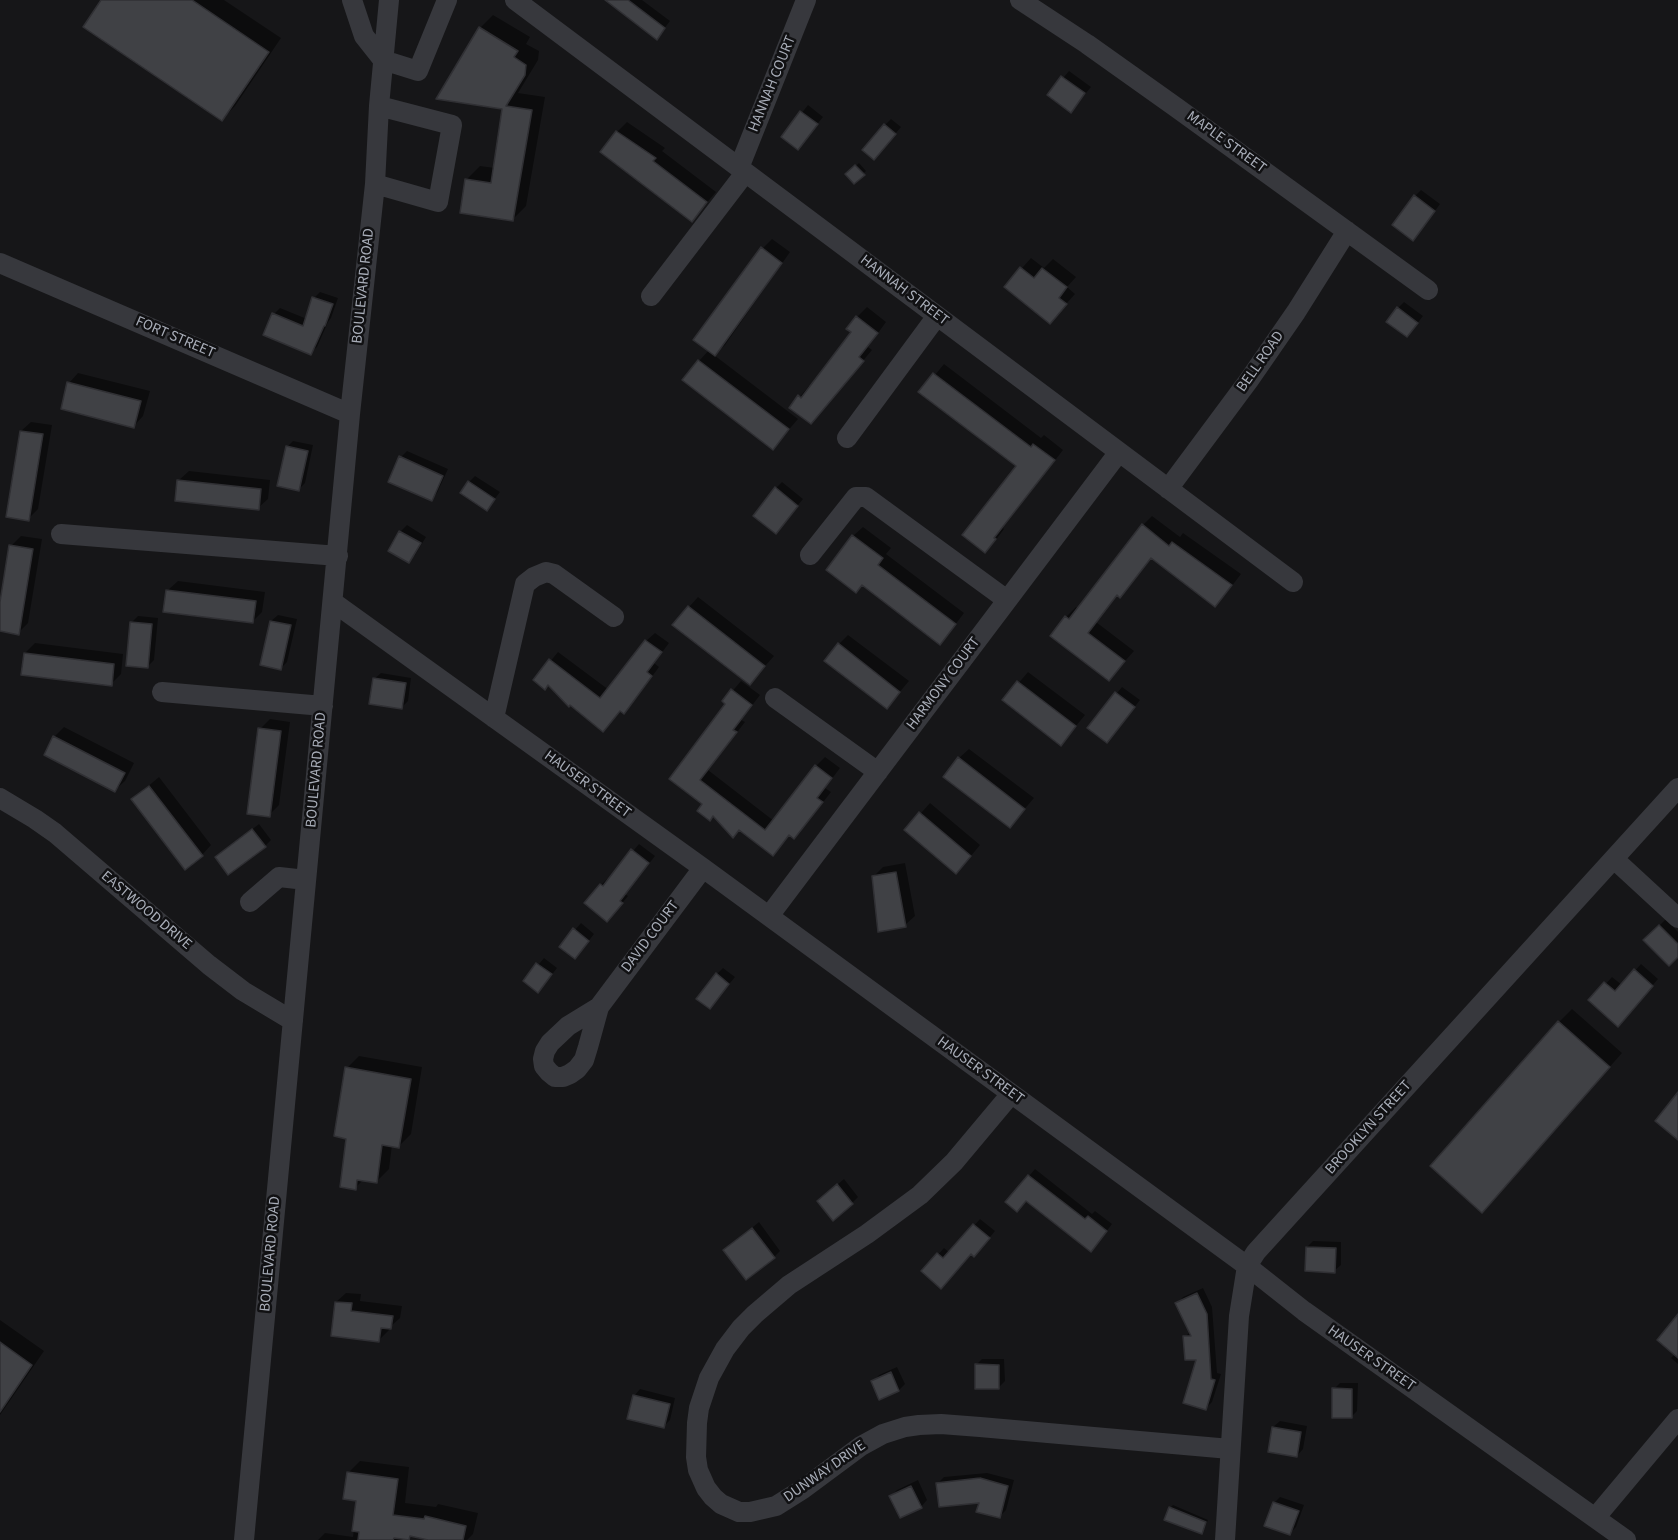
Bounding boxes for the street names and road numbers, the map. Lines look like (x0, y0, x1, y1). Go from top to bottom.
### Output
street label: HANNAH COURT (745, 33, 801, 135)
street label: MAPLE STREET (1183, 108, 1269, 178)
street label: BOULEVARD ROAD (349, 227, 379, 345)
street label: HANNAH STREET (856, 252, 952, 330)
street label: FORT STREET (132, 313, 218, 363)
street label: BELL ROAD (1234, 328, 1288, 396)
street label: HARMONY COURT (903, 634, 985, 734)
street label: BOULEVARD ROAD (303, 712, 331, 828)
street label: HAUSER STREET (540, 748, 634, 822)
street label: EASTWOOD DRIVE (97, 868, 195, 954)
street label: DAVID COURT (618, 898, 684, 976)
street label: HAUSER STREET (933, 1034, 1027, 1108)
street label: BROOKLYN STREET (1322, 1077, 1416, 1179)
street label: BOULEVARD ROAD (257, 1196, 285, 1312)
street label: HAUSER STREET (1324, 1322, 1418, 1396)
street label: DUNWAY DRIVE (781, 1437, 869, 1507)

